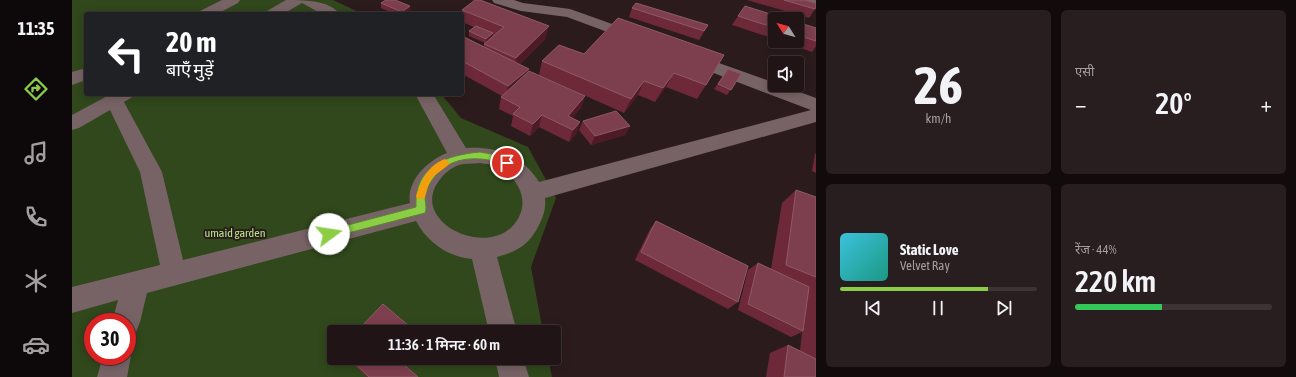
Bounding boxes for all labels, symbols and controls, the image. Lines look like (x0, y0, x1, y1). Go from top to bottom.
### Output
north arrow (768, 12, 804, 48)
map controls (768, 12, 804, 92)
text: 11:35 (17, 18, 55, 39)
text: 20 m (166, 26, 216, 58)
icon: left (100, 28, 152, 80)
text: 26 (914, 55, 963, 115)
button: sound (768, 56, 804, 92)
text: बाएँ मुड़ें (166, 59, 214, 80)
text: एसी (1075, 64, 1094, 79)
icon: directions (22, 75, 50, 103)
text: 20° (1155, 86, 1192, 120)
text: − (1075, 91, 1086, 117)
text: + (1261, 91, 1272, 117)
text: km/h (926, 111, 951, 126)
icon: music (22, 139, 50, 167)
pin (490, 146, 524, 180)
icon: arrive (496, 152, 518, 174)
icon: phone (22, 203, 50, 231)
position arrow (308, 213, 350, 255)
park label: umaid garden (204, 226, 266, 240)
text: Static Love (900, 241, 959, 258)
text: रेंज · 44% (1075, 242, 1117, 257)
text: Velvet Ray (900, 258, 950, 273)
text: 220 km (1075, 264, 1156, 298)
icon: climate (22, 267, 50, 295)
icon: previous (862, 297, 884, 319)
icon: pause (927, 297, 949, 319)
icon: next (993, 297, 1015, 319)
speed limit sign: 30 (84, 313, 136, 365)
icon: car (22, 331, 50, 359)
text: 11:36 · 1 मिनट · 60 m (388, 336, 500, 353)

